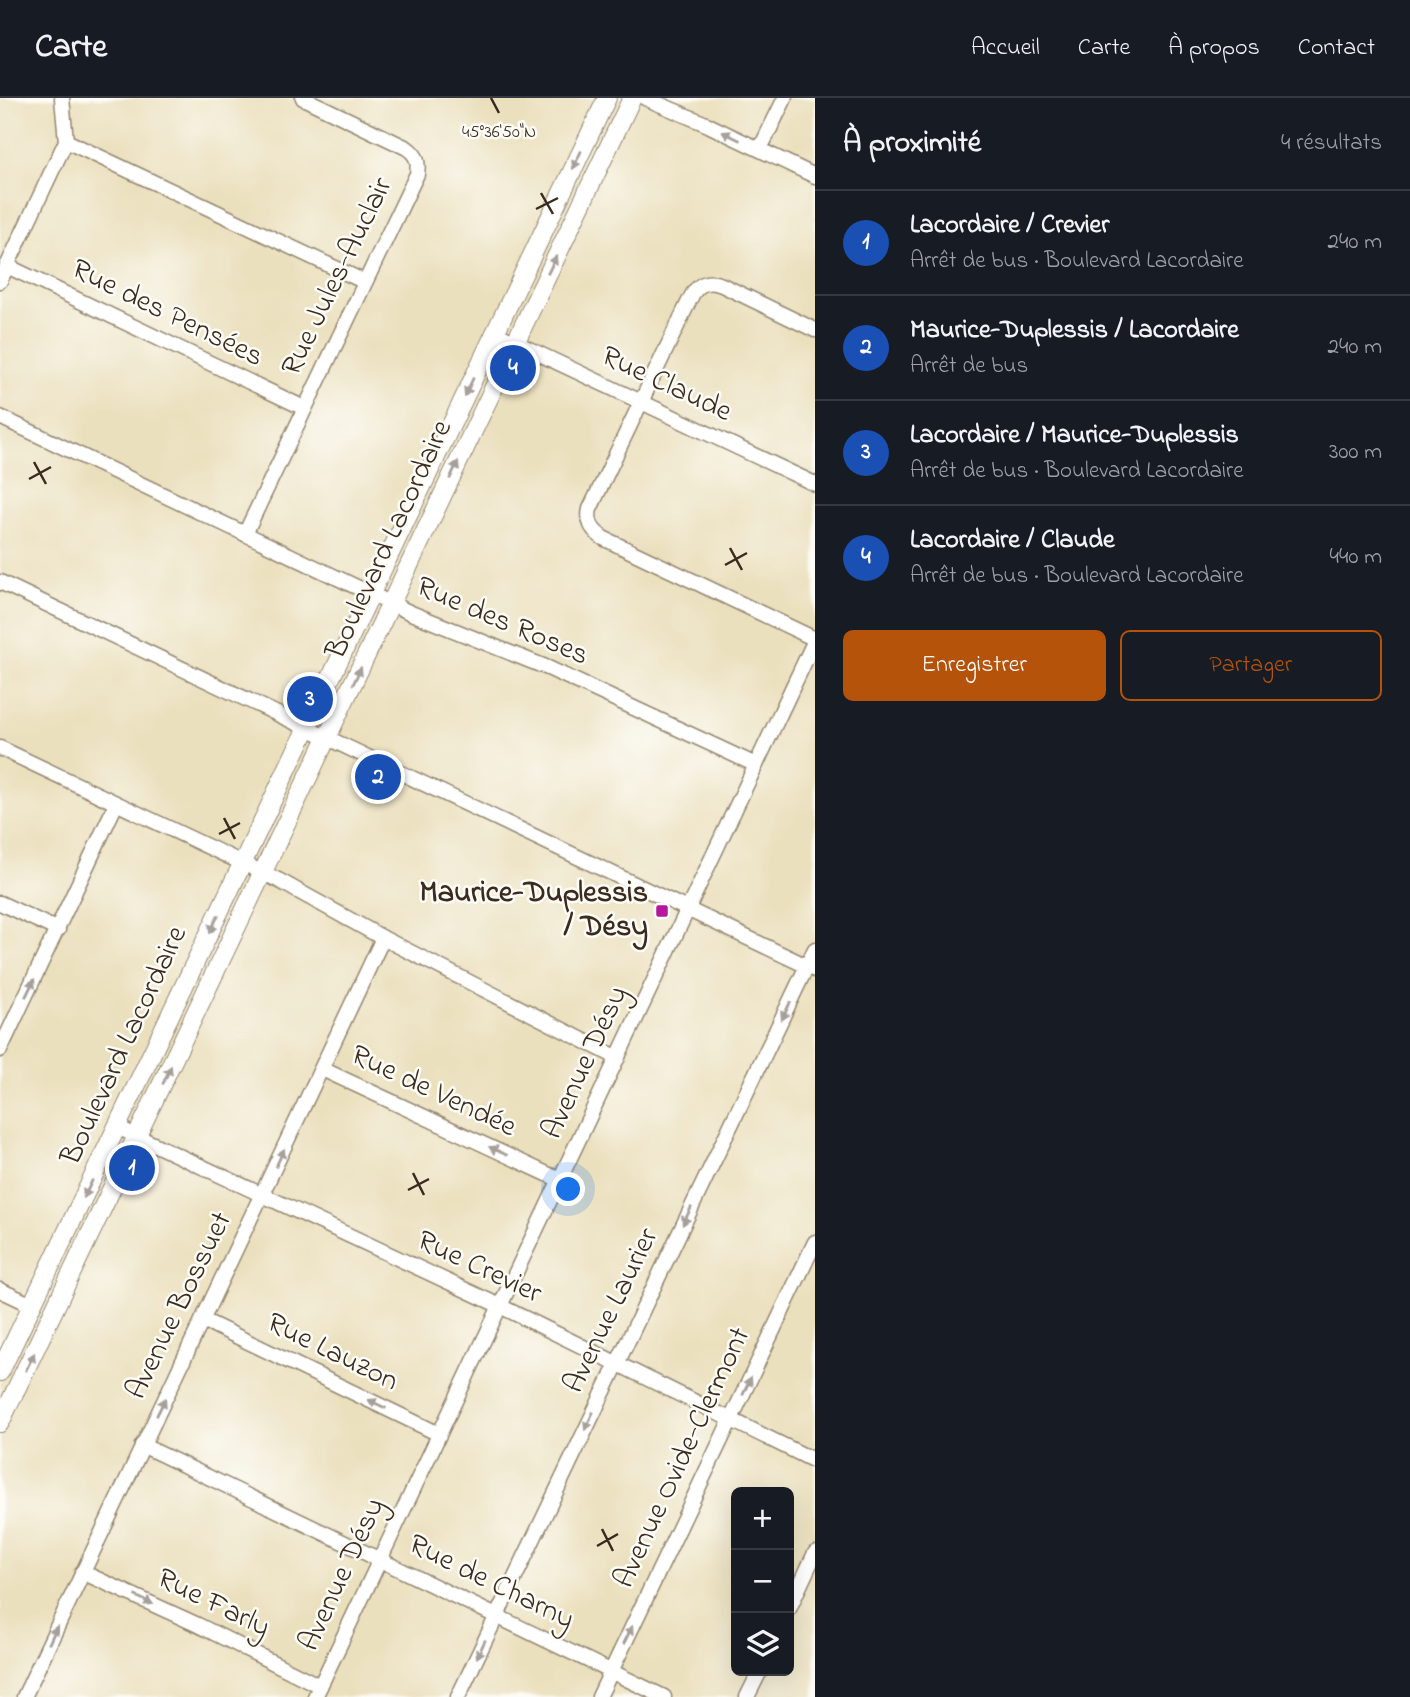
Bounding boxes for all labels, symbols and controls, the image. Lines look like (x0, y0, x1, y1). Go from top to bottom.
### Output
text: Carte (35, 24, 107, 72)
text: Accueil (971, 31, 1040, 66)
text: Carte (1078, 31, 1130, 66)
text: À propos (1168, 31, 1260, 66)
text: Contact (1298, 31, 1375, 66)
text: 45°36'50"N (462, 120, 536, 146)
text: À proximité (843, 122, 981, 166)
text: 4 résultats (1281, 127, 1382, 160)
one-way arrow (721, 130, 741, 142)
one-way arrow (572, 150, 583, 170)
street label: Rue Jules-Auclair (271, 170, 405, 384)
text: Lacordaire / Crevier (910, 207, 1109, 245)
text: 1 (862, 226, 870, 259)
text: 240 m (1328, 226, 1382, 259)
text: Arrêt de bus · Boulevard Lacordaire (910, 245, 1243, 278)
street label: Rue des Pensées (63, 248, 271, 380)
one-way arrow (546, 255, 558, 275)
text: Maurice-Duplessis / Lacordaire (910, 312, 1239, 350)
text: 2 (860, 331, 872, 364)
text: 240 m (1328, 331, 1382, 364)
street label: Rue Claude (593, 336, 739, 435)
pin: 4 (490, 342, 536, 394)
text: Arrêt de bus (910, 350, 1028, 383)
one-way arrow (463, 377, 475, 397)
street label: Boulevard Lacordaire (315, 413, 465, 668)
text: Lacordaire / Maurice-Duplessis (910, 417, 1239, 455)
text: 3 (861, 436, 871, 469)
text: 300 m (1329, 436, 1382, 469)
text: Arrêt de bus · Boulevard Lacordaire (910, 455, 1243, 488)
one-way arrow (449, 460, 460, 481)
text: Lacordaire / Claude (910, 522, 1115, 560)
text: 4 (861, 541, 871, 574)
text: 440 m (1330, 541, 1382, 574)
text: Arrêt de bus · Boulevard Lacordaire (910, 560, 1243, 593)
street label: Rue des Roses (409, 566, 595, 678)
button: Enregistrer (843, 630, 1106, 701)
button: Partager (1120, 630, 1382, 701)
one-way arrow (351, 666, 363, 686)
pin: 3 (287, 673, 333, 725)
pin: 2 (355, 751, 401, 803)
place label: Maurice-Duplessis / Désy (420, 872, 648, 950)
marker: Maurice-Duplessis / Désy (654, 903, 670, 919)
one-way arrow (208, 914, 219, 935)
street label: Boulevard Lacordaire (50, 919, 200, 1174)
one-way arrow (24, 978, 35, 999)
street label: Avenue Désy (531, 979, 641, 1147)
one-way arrow (780, 1001, 792, 1021)
street label: Rue de Vendée (343, 1034, 524, 1150)
one-way arrow (161, 1065, 173, 1085)
pin: 1 (109, 1142, 155, 1194)
one-way arrow (488, 1145, 508, 1157)
one-way arrow (274, 1148, 286, 1168)
your location (551, 1172, 585, 1206)
one-way arrow (82, 1179, 94, 1199)
street label: Avenue Bossuet (115, 1205, 245, 1407)
one-way arrow (682, 1206, 693, 1226)
street label: Rue Crevier (409, 1220, 549, 1316)
street label: Avenue Laurier (553, 1220, 671, 1401)
street label: Rue Lauzon (259, 1302, 405, 1404)
street label: Avenue Ovide-Clermont (603, 1320, 763, 1596)
one-way arrow (24, 1352, 35, 1372)
one-way arrow (742, 1376, 753, 1396)
one-way arrow (155, 1397, 166, 1417)
one-way arrow (367, 1398, 388, 1409)
one-way arrow (583, 1411, 595, 1431)
map controls (731, 1487, 794, 1676)
button: + (731, 1487, 794, 1550)
street label: Avenue Désy (288, 1491, 398, 1659)
street label: Rue de Charny (400, 1524, 582, 1642)
button: − (731, 1550, 794, 1613)
street label: Rue Farly (149, 1558, 277, 1650)
one-way arrow (134, 1594, 154, 1606)
button: layers (731, 1613, 794, 1676)
one-way arrow (47, 1625, 58, 1645)
one-way arrow (623, 1625, 634, 1645)
one-way arrow (476, 1639, 487, 1659)

